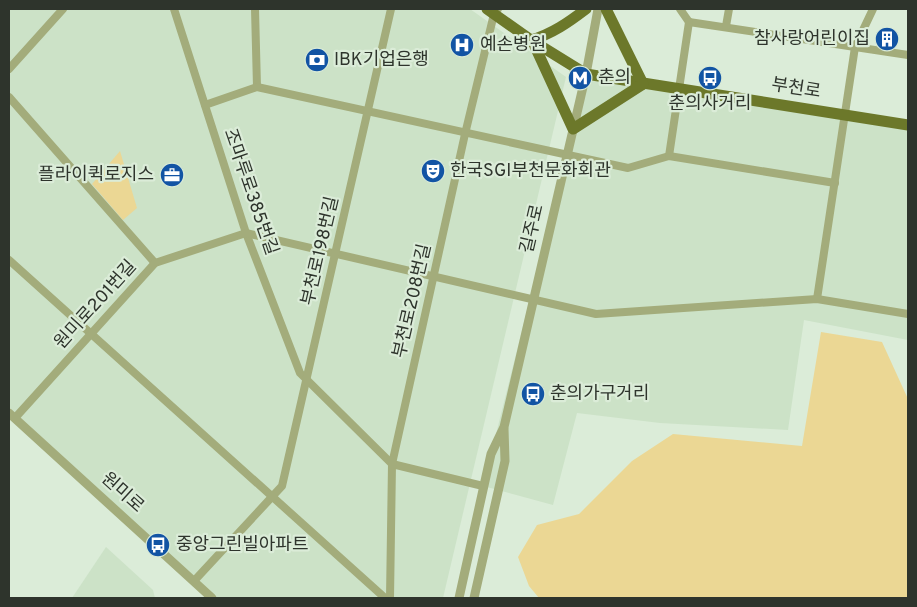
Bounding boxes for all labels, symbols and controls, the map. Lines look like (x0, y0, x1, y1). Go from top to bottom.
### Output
building icon: 참사랑어린이집 (874, 26, 900, 52)
place label: 참사랑어린이집 (754, 28, 870, 51)
hospital icon: 예손병원 (449, 32, 475, 58)
place label: 예손병원 (480, 34, 546, 57)
bank icon: IBK기업은행 (304, 47, 330, 73)
place label: IBK기업은행 (334, 49, 429, 72)
metro station icon: 춘의 (567, 65, 593, 91)
bus stop icon: 춘의사거리 (697, 65, 723, 91)
place label: 춘의 (598, 67, 631, 90)
street label: 부천로 (770, 74, 822, 104)
place label: 춘의사거리 (669, 93, 751, 116)
street label: 조마루로385번길 (218, 126, 282, 258)
theatre icon: 한국SGI부천문화회관 (420, 158, 446, 184)
place label: 한국SGI부천문화회관 (450, 160, 611, 183)
office icon: 플라이퀵로지스 (159, 162, 185, 188)
place label: 플라이퀵로지스 (38, 164, 154, 187)
street label: 부천로198번길 (297, 194, 345, 308)
street label: 길주로 (516, 202, 550, 256)
street label: 부천로208번길 (389, 242, 437, 360)
street label: 원미로201번길 (50, 256, 142, 354)
bus stop icon: 춘의가구거리 (520, 381, 546, 407)
place label: 춘의가구거리 (550, 383, 649, 406)
street label: 원미로 (96, 468, 148, 518)
bus stop icon: 중앙그린빌아파트 (145, 532, 171, 558)
place label: 중앙그린빌아파트 (176, 534, 308, 557)

